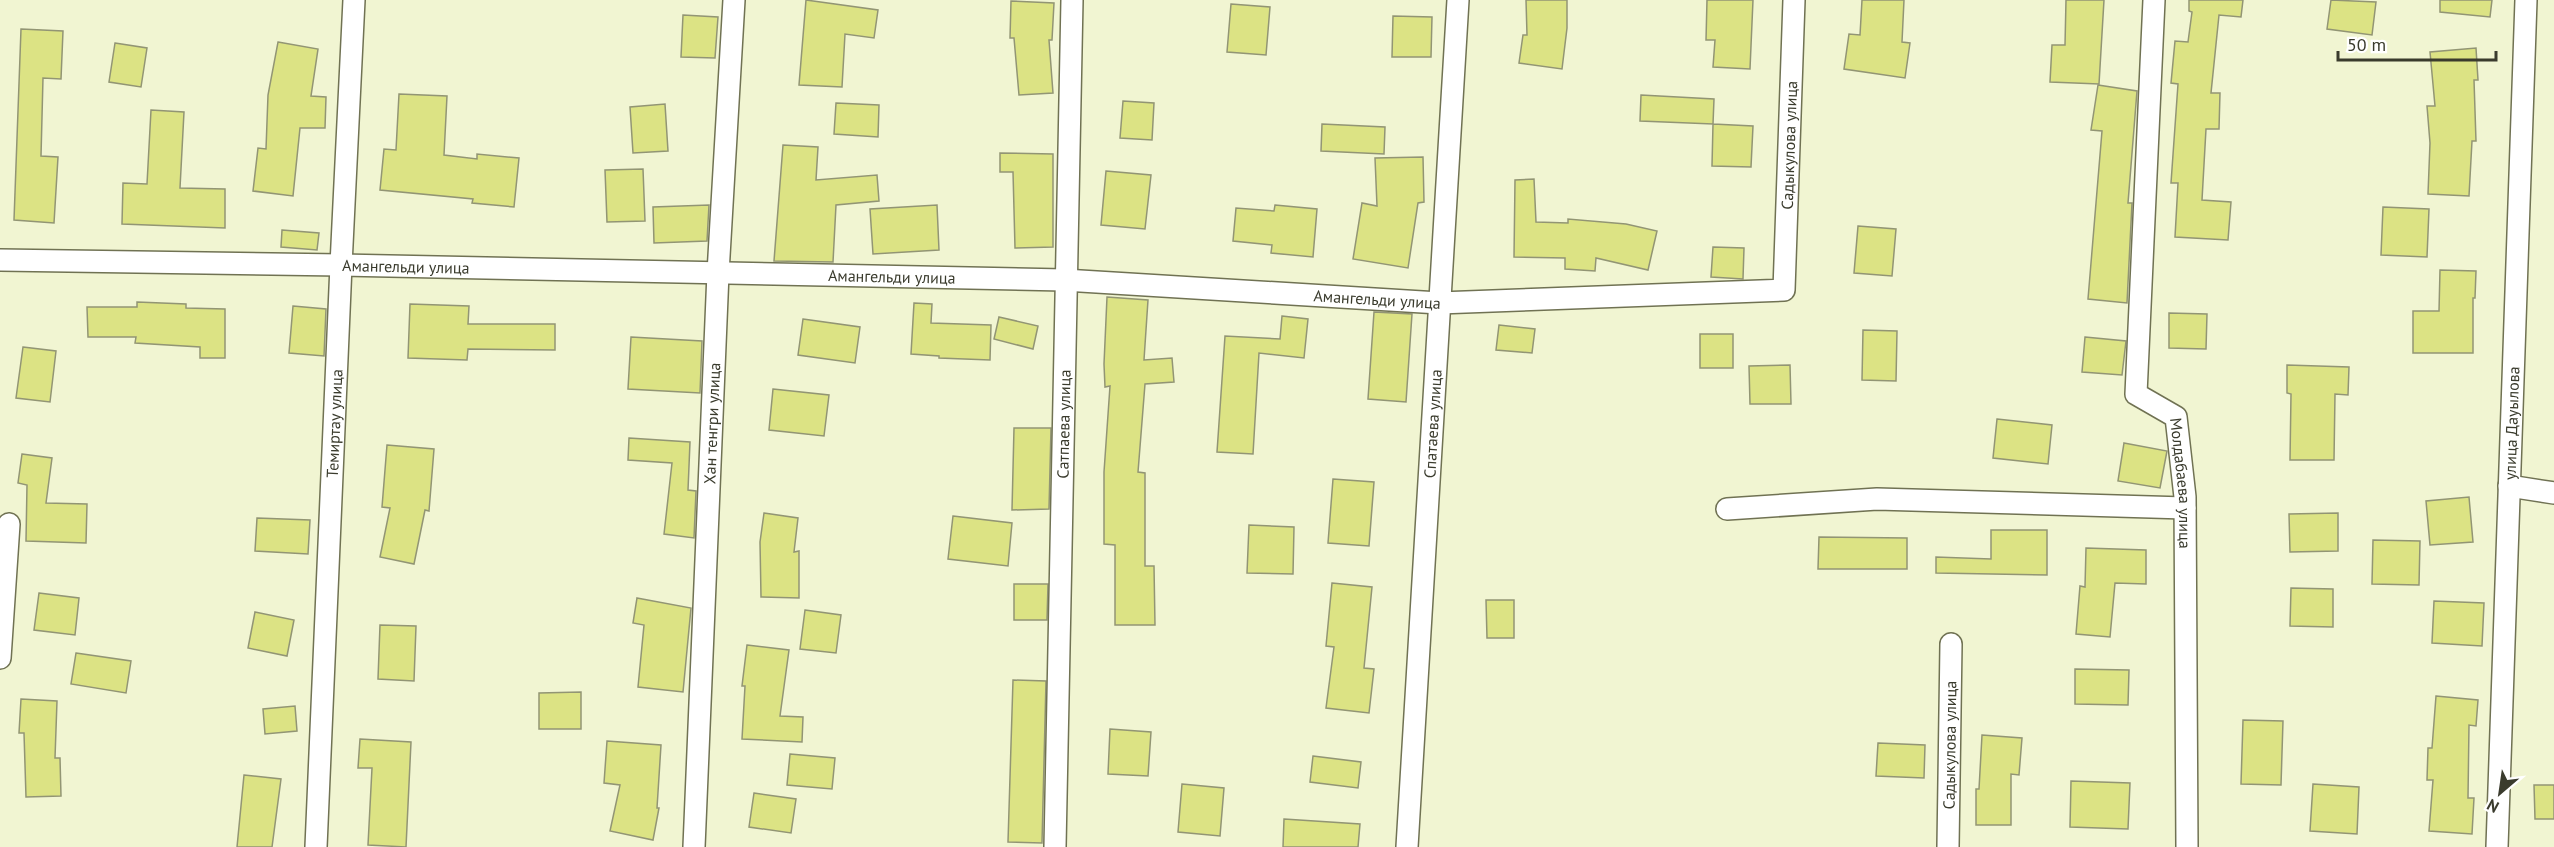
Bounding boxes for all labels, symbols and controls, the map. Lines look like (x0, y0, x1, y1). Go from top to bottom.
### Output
scale bar (2338, 24, 2496, 62)
text: 50 m (2347, 33, 2386, 56)
street label: Садыкулова улица (1777, 81, 1801, 210)
street label: Амангельди улица (342, 255, 470, 278)
street label: Амангельди улица (828, 265, 956, 288)
street label: Амангельди улица (1313, 285, 1441, 313)
street label: Хан тенгри улица (699, 362, 724, 485)
street label: улица Дауылова (2500, 366, 2523, 480)
street label: Темиртау улица (322, 369, 347, 478)
street label: Сатпаева улица (1052, 369, 1075, 479)
street label: Спатаева улица (1419, 369, 1446, 479)
street label: Молдабаева улица (2166, 417, 2195, 549)
street label: Садыкулова улица (1939, 680, 1960, 810)
north arrow (2470, 763, 2530, 823)
text: N (2483, 795, 2502, 817)

